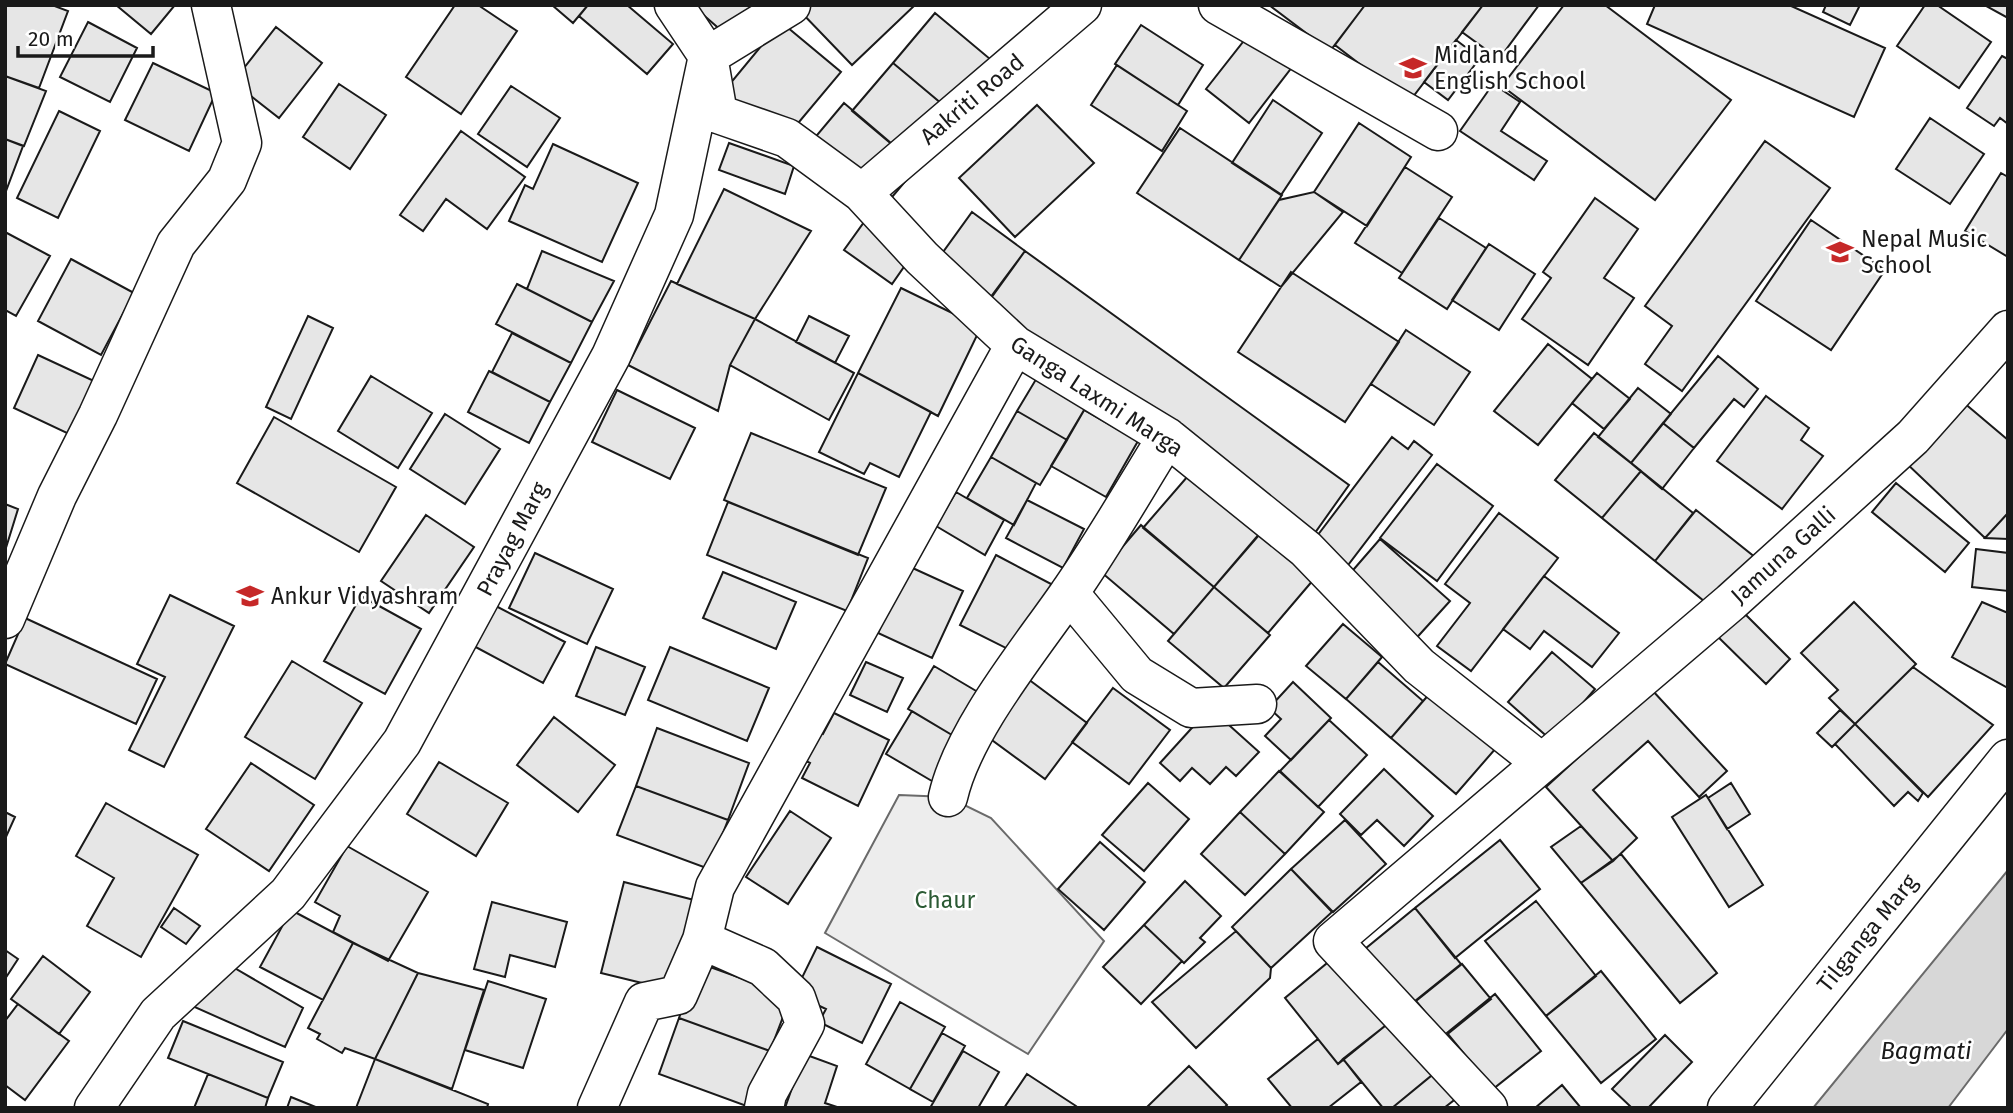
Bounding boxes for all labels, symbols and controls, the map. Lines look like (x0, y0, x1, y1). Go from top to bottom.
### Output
scale bar (18, 14, 152, 58)
text: 20 m (28, 26, 74, 52)
place label: Midland English School (1434, 41, 1586, 95)
street label: Aakriti Road (914, 48, 1030, 150)
school or university icon: Midland English School (1398, 53, 1428, 83)
place label: Nepal Music School (1861, 225, 1987, 279)
school or university icon: Nepal Music School (1825, 237, 1855, 267)
street label: Ganga Laxmi Marga (1005, 330, 1189, 462)
street label: Prayag Marg (470, 477, 554, 601)
street label: Jamuna Galli (1725, 501, 1841, 609)
school or university icon: Ankur Vidyashram (235, 581, 265, 611)
place label: Ankur Vidyashram (271, 582, 458, 610)
street label: Tilganga Marg (1811, 868, 1923, 998)
park label: Chaur (915, 886, 976, 914)
water label: Bagmati (1880, 1037, 1972, 1065)

